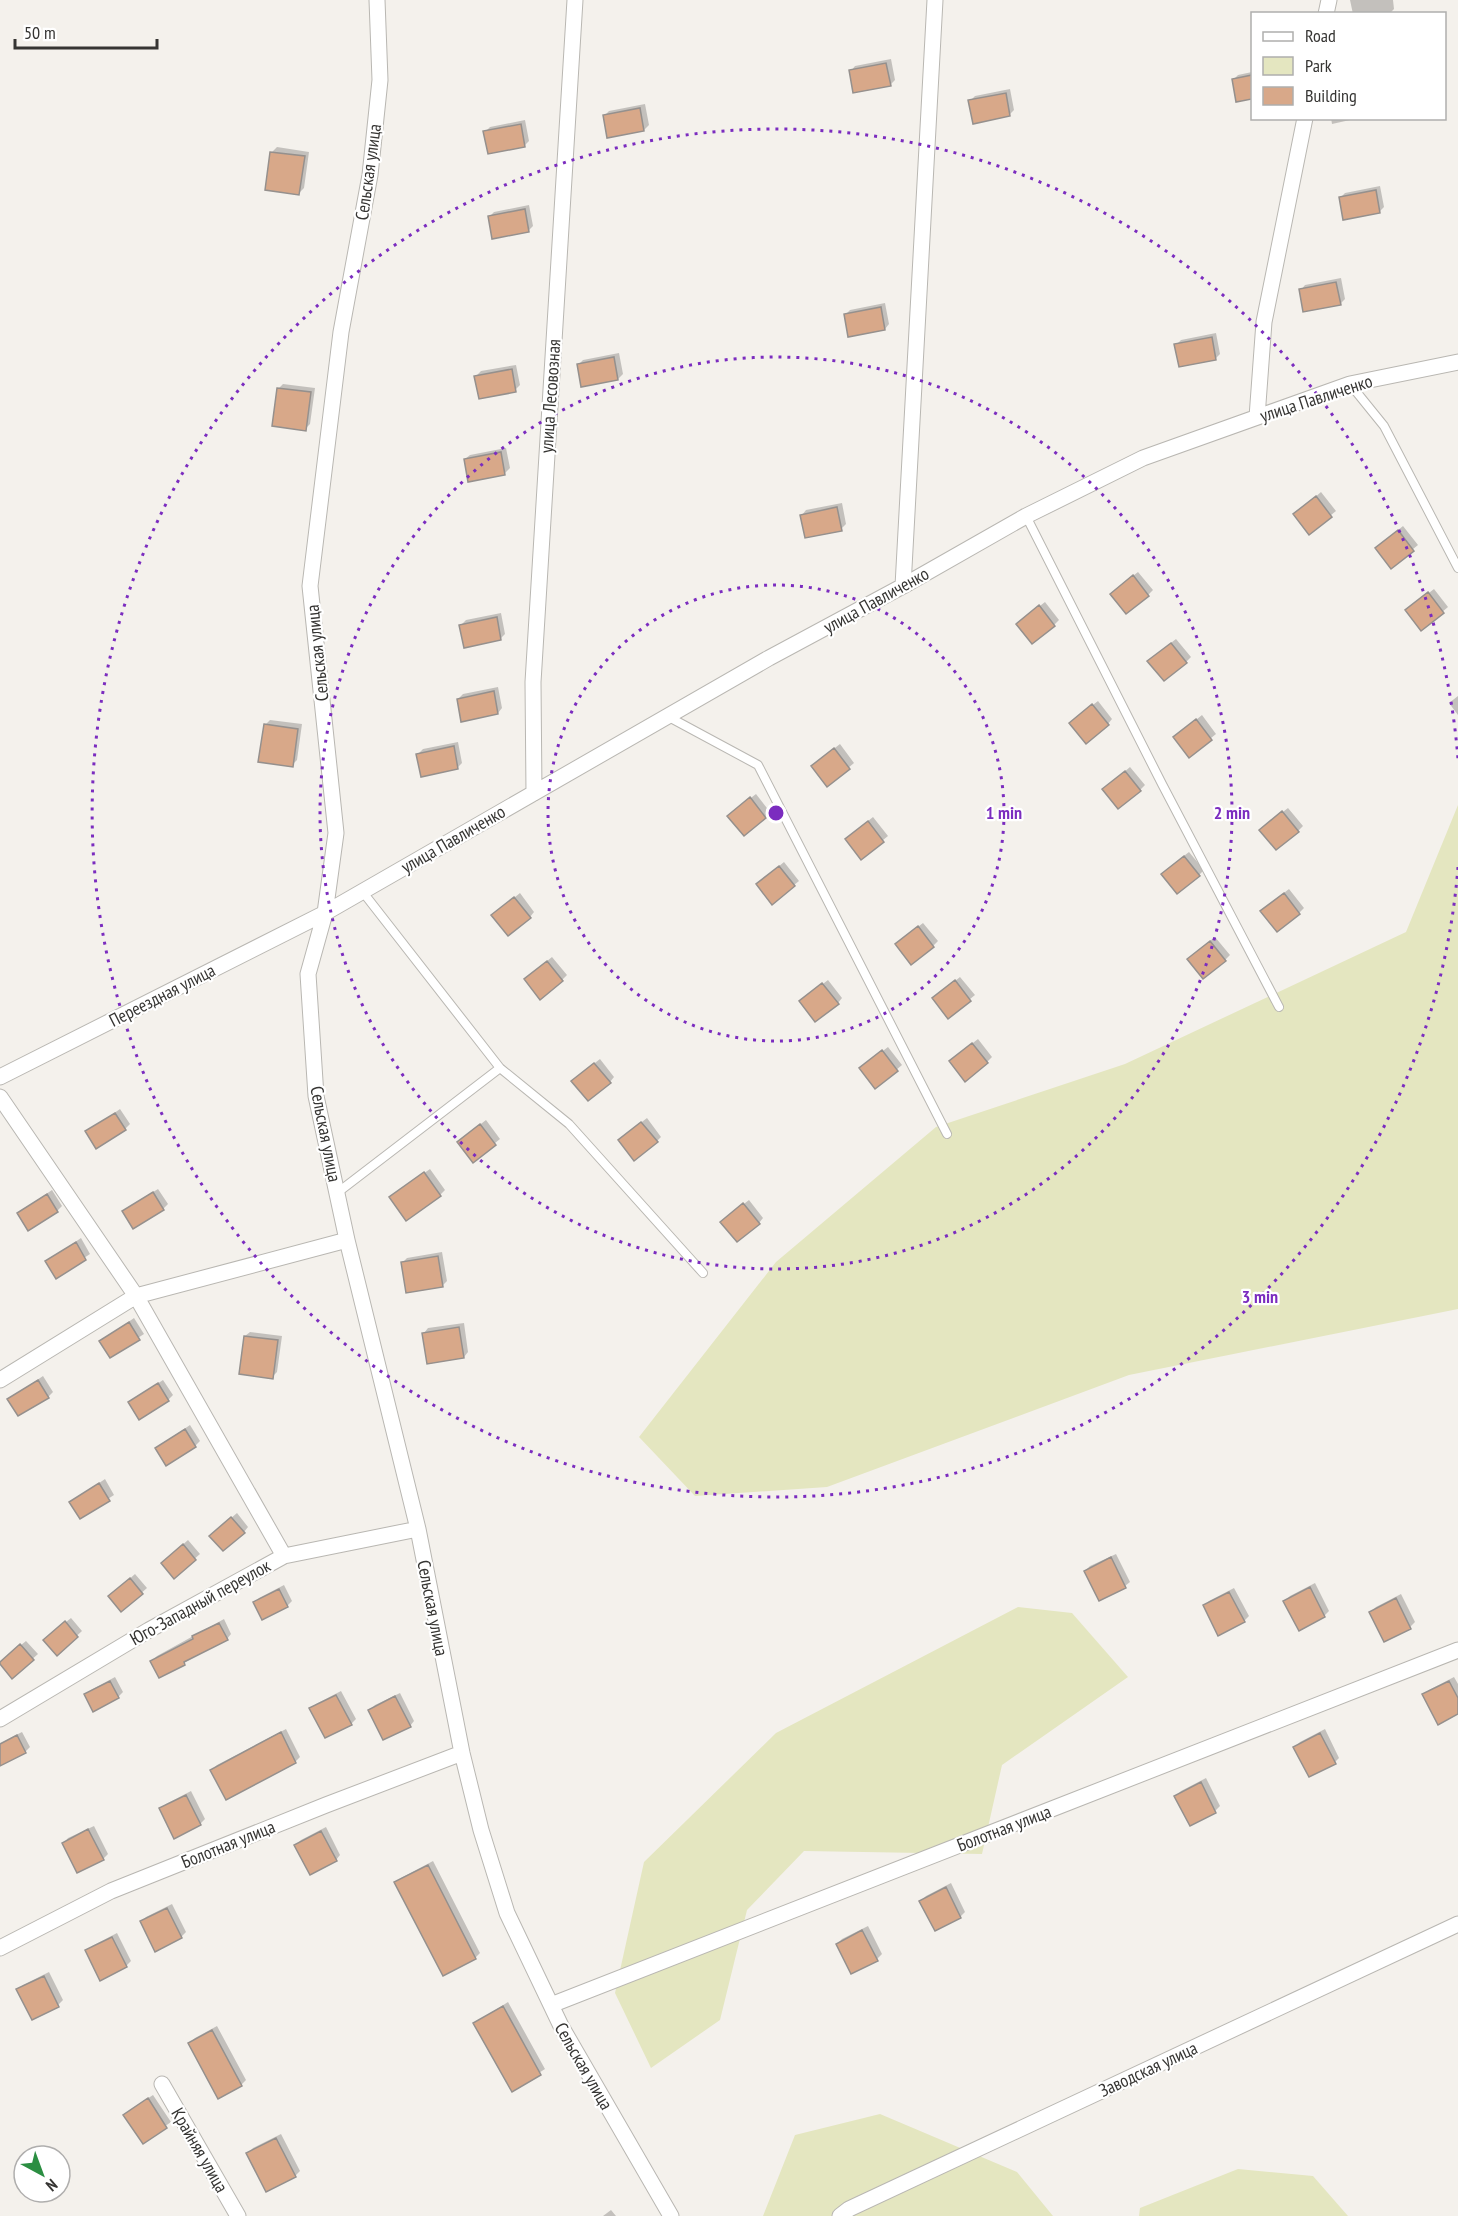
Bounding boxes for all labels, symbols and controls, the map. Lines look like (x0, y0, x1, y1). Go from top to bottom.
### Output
scale bar (15, 12, 158, 50)
legend (1251, 12, 1446, 120)
text: 50 m (24, 21, 56, 44)
text: Road (1305, 24, 1336, 47)
text: Park (1305, 54, 1332, 77)
text: Building (1305, 84, 1357, 107)
street label: Сельская улица (350, 122, 386, 222)
street label: улица Лесовозная (535, 338, 565, 454)
street label: улица Павличенко (1257, 369, 1375, 427)
street label: улица Павличенко (819, 562, 933, 638)
street label: Сельская улица (300, 604, 334, 702)
street label: улица Павличенко (397, 800, 510, 878)
text: 1 min (986, 801, 1022, 824)
text: 2 min (1214, 801, 1250, 824)
centre of rings (766, 803, 786, 823)
street label: Переездная улица (105, 958, 219, 1032)
street label: Сельская улица (305, 1084, 347, 1184)
text: 3 min (1242, 1285, 1278, 1308)
street label: Юго-Западный переулок (126, 1554, 274, 1650)
street label: Сельская улица (412, 1558, 454, 1658)
street label: Болотная улица (954, 1800, 1054, 1856)
street label: Болотная улица (178, 1815, 278, 1873)
street label: Сельская улица (550, 2018, 618, 2114)
street label: Заводская улица (1095, 2036, 1201, 2102)
street label: Крайняя улица (166, 2103, 234, 2197)
north arrow (12, 2144, 72, 2204)
text: N (42, 2175, 62, 2196)

